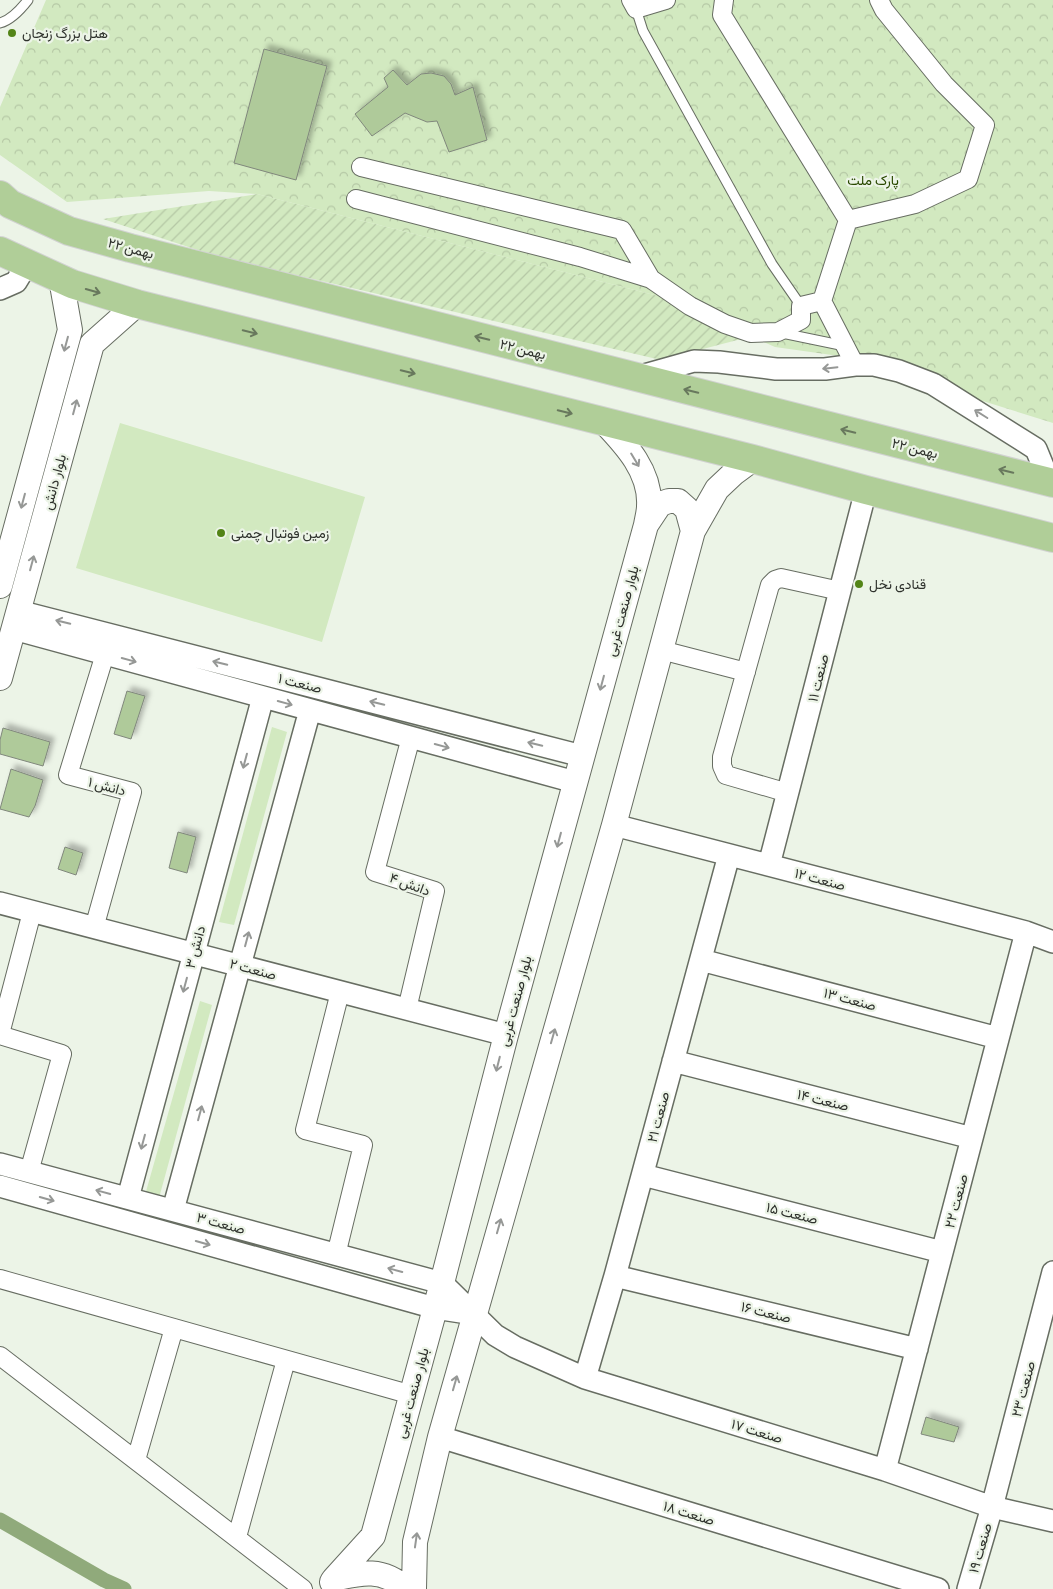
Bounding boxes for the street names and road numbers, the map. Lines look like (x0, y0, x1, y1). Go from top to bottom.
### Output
street label: ۲۲ بهمن (106, 233, 156, 263)
street label: ۲۲ بهمن (498, 335, 548, 363)
street label: ۲۲ بهمن (890, 434, 940, 462)
street label: بلوار دانش (38, 452, 70, 512)
street label: بلوار صنعت غربی (601, 564, 643, 658)
street label: صنعت ۱۱ (803, 652, 833, 704)
street label: صنعت ۱ (276, 669, 324, 697)
street label: دانش ۱ (86, 772, 128, 800)
street label: صنعت ۱۲ (793, 864, 848, 894)
street label: دانش ۴ (387, 868, 433, 900)
street label: دانش ۳ (181, 923, 209, 970)
street label: صنعت ۲ (228, 954, 279, 984)
street label: بلوار صنعت غربی (494, 954, 536, 1048)
street label: صنعت ۱۳ (822, 983, 879, 1015)
street label: صنعت ۱۴ (795, 1085, 851, 1115)
street label: صنعت ۲۱ (643, 1089, 673, 1144)
street label: صنعت ۲۲ (940, 1172, 972, 1230)
street label: صنعت ۱۵ (764, 1198, 820, 1228)
street label: صنعت ۳ (195, 1208, 248, 1238)
street label: صنعت ۱۶ (739, 1297, 793, 1327)
street label: بلوار صنعت غربی (391, 1346, 433, 1440)
street label: صنعت ۲۳ (1007, 1359, 1039, 1419)
street label: صنعت ۱۷ (729, 1415, 785, 1447)
street label: صنعت ۱۸ (661, 1497, 717, 1529)
street label: صنعت ۱۹ (964, 1521, 996, 1575)

